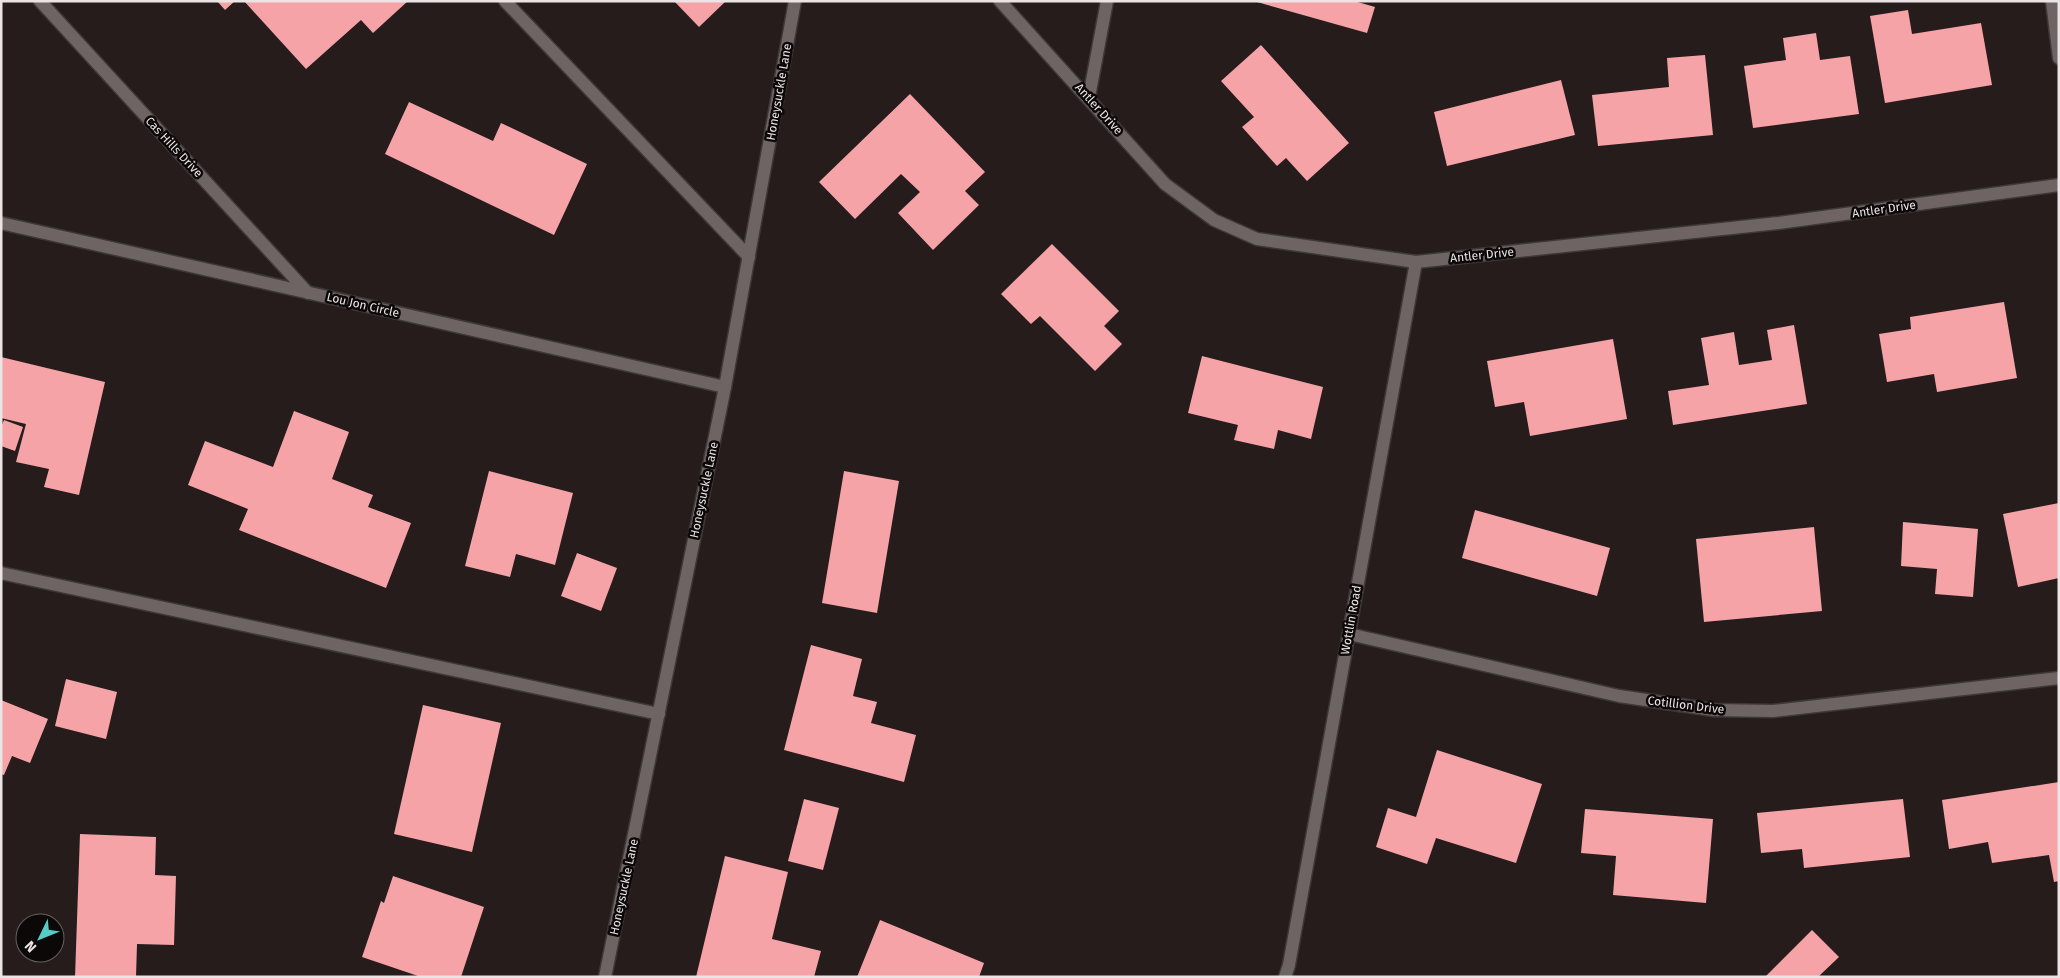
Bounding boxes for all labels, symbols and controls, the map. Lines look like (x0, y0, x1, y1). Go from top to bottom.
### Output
street label: Honeysuckle Lane (764, 42, 794, 142)
street label: Antler Drive (1072, 81, 1126, 137)
street label: Cas Hills Drive (143, 114, 205, 180)
street label: Antler Drive (1851, 198, 1917, 220)
street label: Antler Drive (1449, 245, 1515, 265)
street label: Lou Jon Circle (325, 290, 401, 320)
street label: Honeysuckle Lane (687, 441, 721, 539)
street label: Wottlin Road (1338, 584, 1364, 656)
street label: Cotillion Drive (1647, 693, 1725, 717)
street label: Honeysuckle Lane (607, 838, 641, 936)
north arrow (15, 913, 65, 963)
text: N (21, 937, 40, 956)

